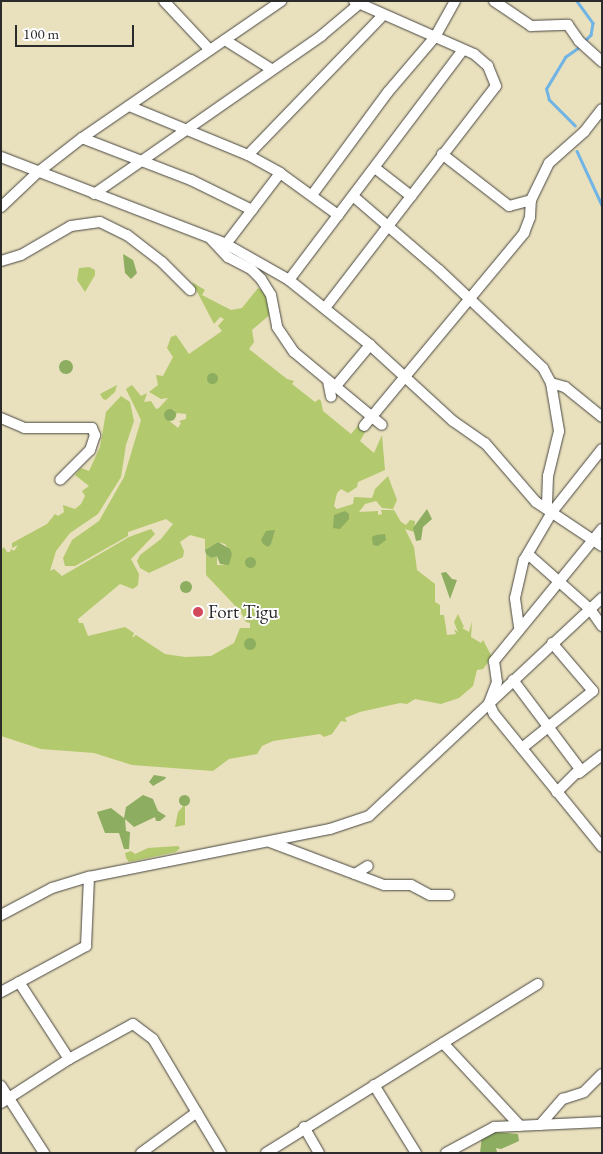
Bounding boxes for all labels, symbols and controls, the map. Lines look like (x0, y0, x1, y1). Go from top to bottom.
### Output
scale bar (18, 15, 136, 47)
text: 100 m (23, 24, 59, 43)
place label: Fort Tigu (208, 601, 278, 623)
marker: Fort Tigu (192, 606, 204, 618)

